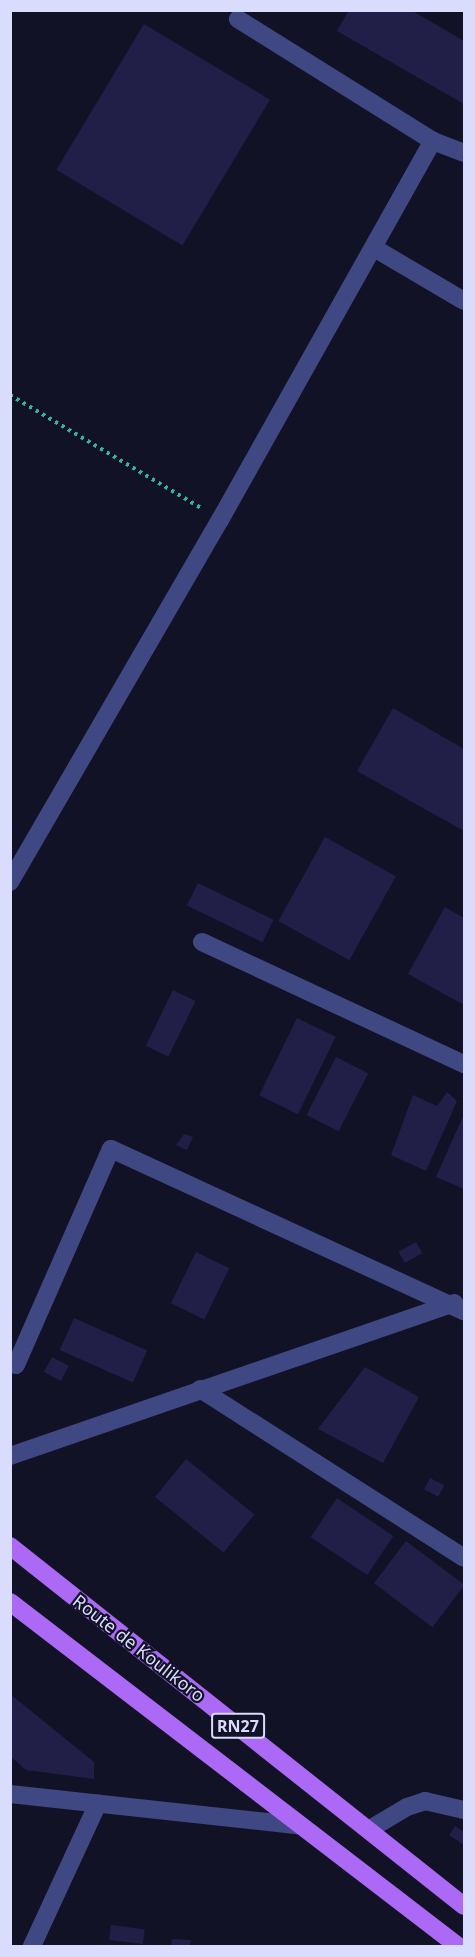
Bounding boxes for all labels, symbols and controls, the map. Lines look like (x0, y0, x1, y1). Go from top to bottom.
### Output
street label: Route de Koulikoro (69, 1590, 209, 1706)
road number: RN27 (211, 1713, 265, 1739)

